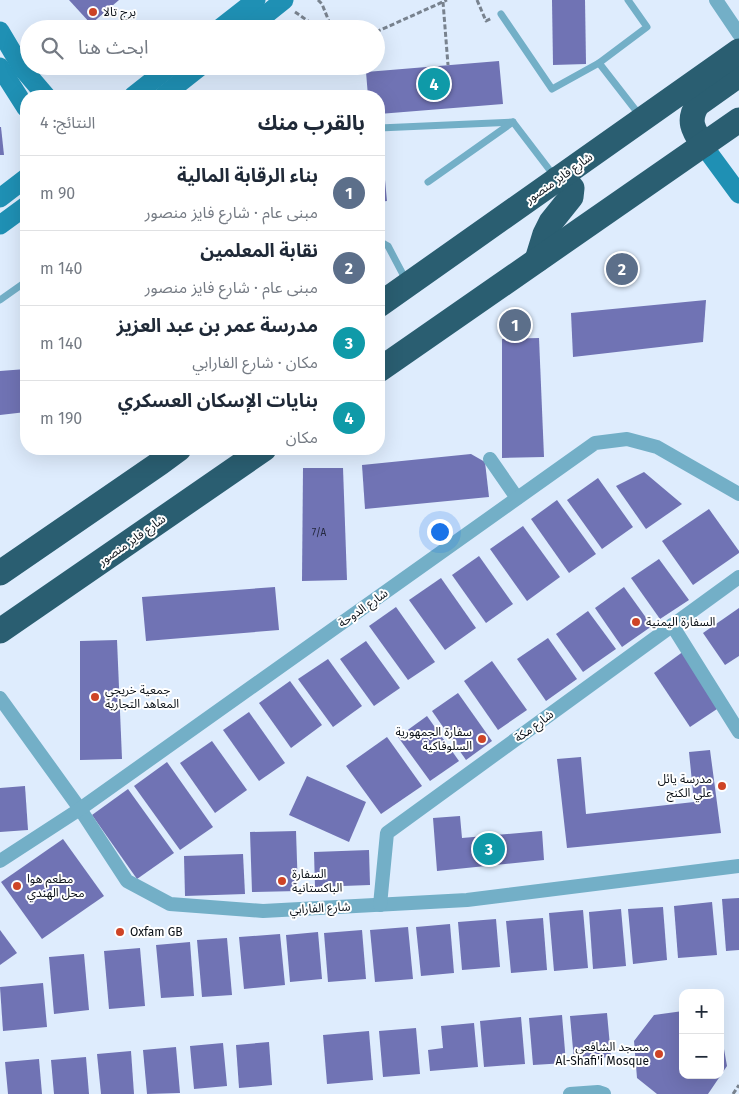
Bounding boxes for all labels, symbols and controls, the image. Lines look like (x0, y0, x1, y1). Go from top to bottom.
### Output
place label: برج تالا (103, 5, 136, 21)
marker: برج تالا (87, 6, 99, 18)
search box (20, 20, 385, 75)
icon: search (38, 34, 66, 62)
text: ابحث هنا (78, 36, 149, 59)
pin: 4 (418, 65, 450, 103)
text: بالقرب منك (258, 110, 365, 136)
text: النتائج: 4 (40, 113, 95, 132)
street label: شارع فايز منصور (522, 150, 596, 209)
text: بناء الرقابة المالية (177, 164, 318, 187)
text: 90 m (40, 184, 75, 203)
text: 1 (345, 184, 353, 203)
text: مبنى عام · شارع فايز منصور (145, 203, 318, 222)
text: نقابة المعلمين (200, 239, 318, 262)
pin: 2 (606, 250, 638, 288)
text: 140 m (40, 259, 82, 278)
text: 2 (345, 259, 353, 278)
text: مبنى عام · شارع فايز منصور (145, 278, 318, 297)
pin: 1 (499, 306, 531, 344)
text: مدرسة عمر بن عبد العزيز (117, 314, 318, 337)
text: 140 m (40, 334, 82, 353)
text: 3 (345, 334, 353, 353)
text: مكان · شارع الفارابي (192, 353, 318, 372)
text: بنايات الإسكان العسكري (118, 389, 318, 412)
text: 190 m (40, 409, 82, 428)
text: 4 (344, 409, 354, 428)
text: مكان (286, 428, 318, 447)
street label: شارع فايز منصور (95, 512, 169, 571)
your location (427, 519, 453, 545)
house number: 7/A (312, 527, 327, 539)
street label: شارع الدوحة (336, 586, 392, 632)
place label: السفارة اليمنية (646, 615, 716, 629)
marker: السفارة اليمنية (630, 616, 642, 628)
place label: جمعية خريجي المعاهد التجارية (105, 683, 179, 711)
marker: جمعية خريجي المعاهد التجارية (89, 691, 101, 703)
street label: شارع مكة (512, 707, 557, 746)
place label: سفارة الجمهورية السلوفاكية (395, 725, 472, 753)
marker: سفارة الجمهورية السلوفاكية (476, 733, 488, 745)
place label: مدرسة يائل علي الكنج (658, 772, 712, 803)
marker: مدرسة يائل علي الكنج (716, 780, 728, 792)
pin: 3 (473, 830, 505, 868)
place label: السفارة الباكستانية (292, 867, 342, 895)
place label: مطعم هوا محل الهندي (27, 872, 85, 903)
marker: السفارة الباكستانية (276, 875, 288, 887)
marker: مطعم هوا محل الهندي (11, 880, 23, 892)
street label: شارع الفارابي (289, 899, 351, 919)
place label: Oxfam GB (130, 925, 183, 939)
marker: Oxfam GB (114, 926, 126, 938)
map controls (679, 989, 724, 1079)
button: + (679, 989, 724, 1034)
button: − (679, 1034, 724, 1079)
place label: مسجد الشافعي Al-Shafi'i Mosque (556, 1040, 649, 1068)
marker: مسجد الشافعي Al-Shafi'i Mosque (653, 1048, 665, 1060)

